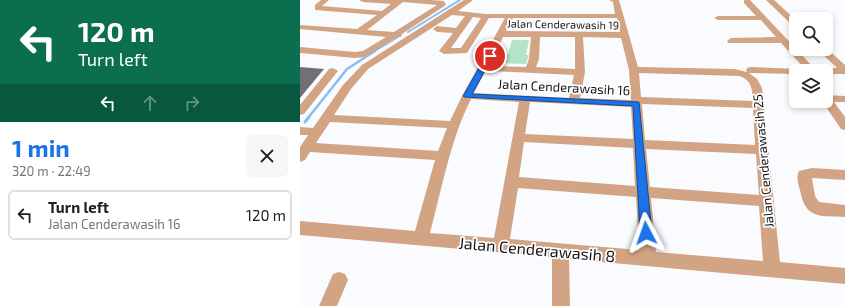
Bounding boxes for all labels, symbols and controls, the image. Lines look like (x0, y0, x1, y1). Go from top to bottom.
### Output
map controls (789, 12, 833, 108)
button: search (789, 12, 833, 56)
text: 120 m (78, 14, 155, 48)
icon: left (12, 16, 64, 68)
street label: Jalan Cenderawasih 19 (507, 17, 619, 31)
pin (473, 39, 507, 73)
icon: arrive (479, 45, 501, 67)
text: Turn left (78, 48, 148, 70)
button: layers (789, 64, 833, 108)
street label: Jalan Cenderawasih 16 (497, 76, 631, 98)
icon: left (97, 92, 119, 114)
icon: ahead (139, 92, 161, 114)
icon: right (181, 92, 203, 114)
street label: Jalan Cenderawasih 25 (749, 93, 777, 228)
text: 1 min (12, 133, 70, 162)
button: close (246, 135, 288, 177)
text: 320 m · 22:49 (12, 163, 91, 179)
text: Turn left (48, 198, 109, 216)
icon: left (14, 204, 36, 226)
text: 120 m (246, 206, 286, 224)
position arrow (625, 212, 667, 254)
text: Jalan Cenderawasih 16 (48, 216, 180, 232)
street label: Jalan Cenderawasih 8 (458, 233, 616, 265)

